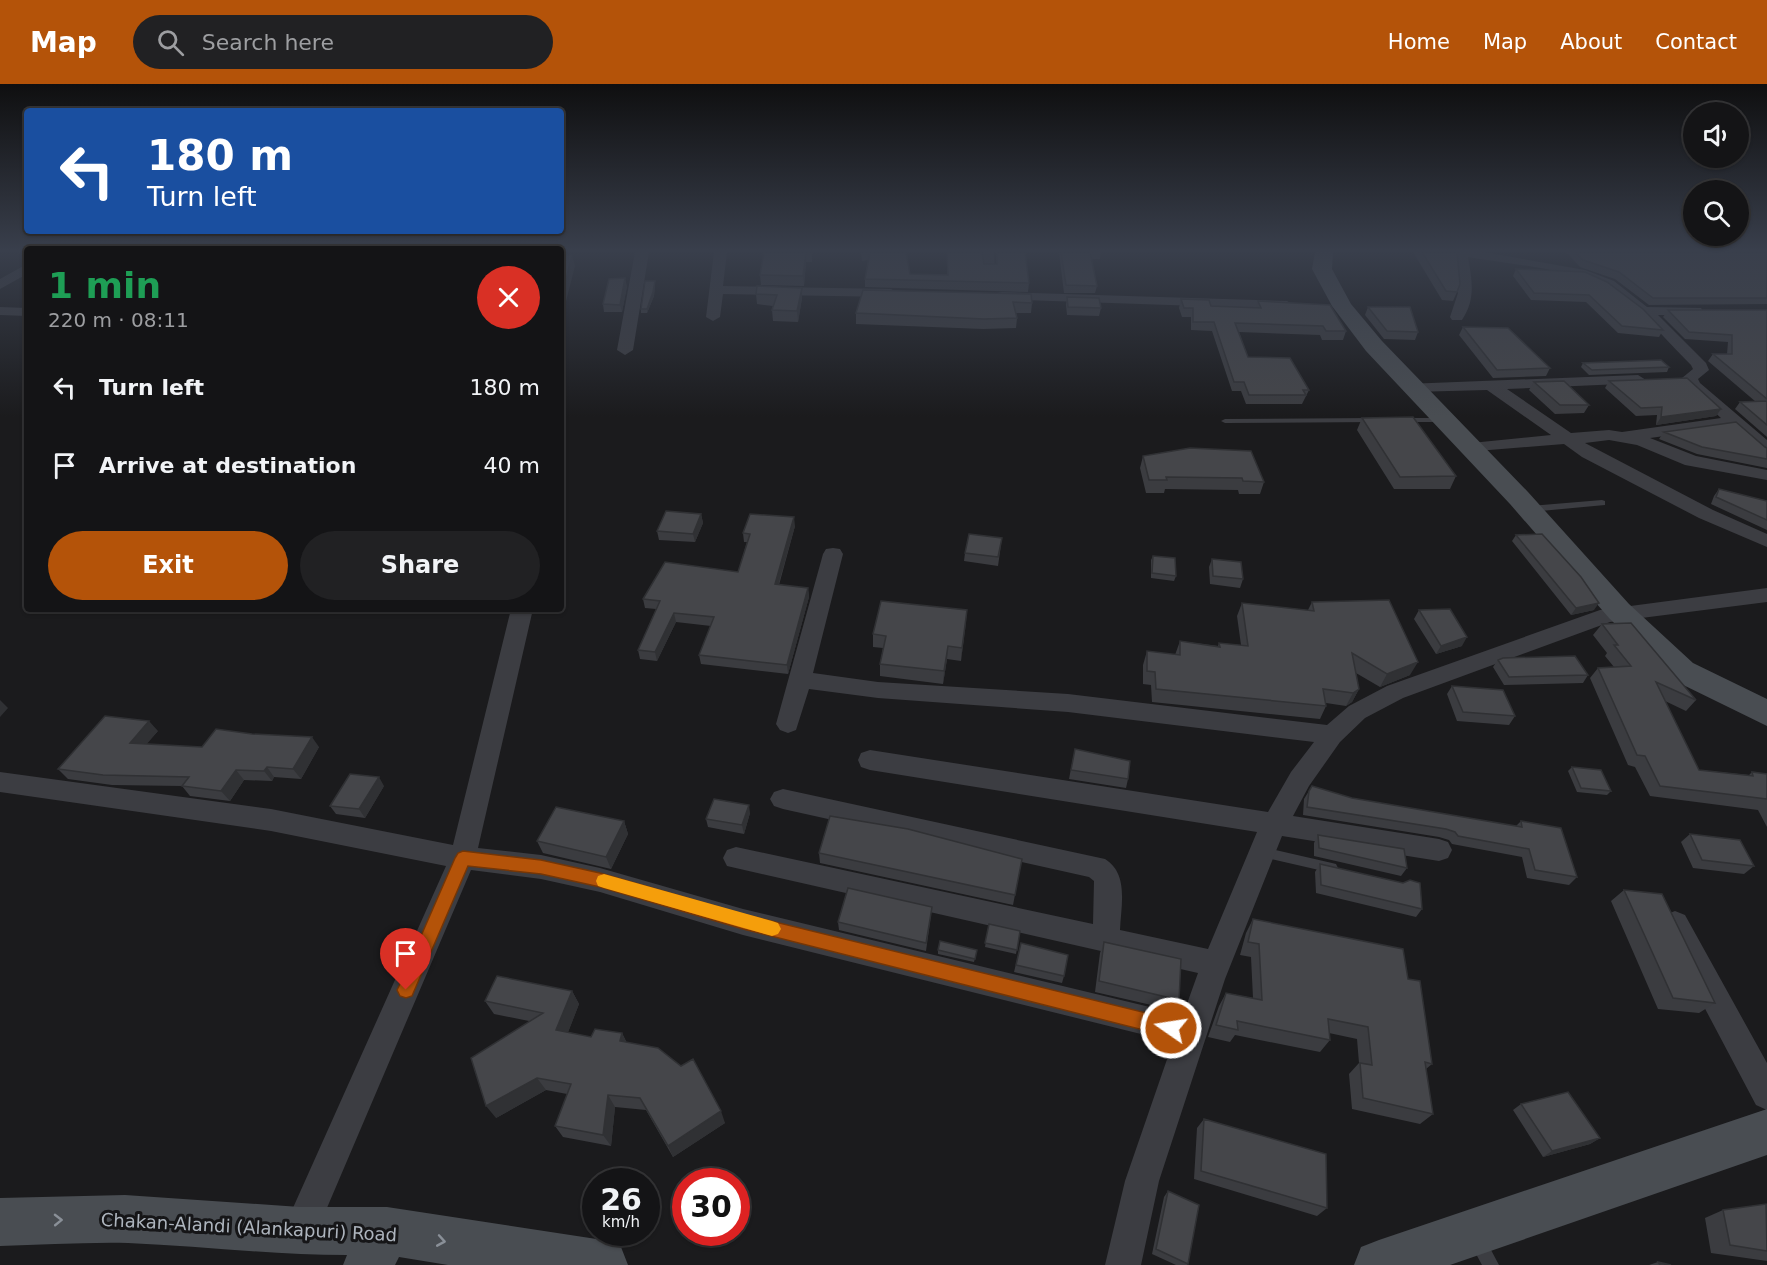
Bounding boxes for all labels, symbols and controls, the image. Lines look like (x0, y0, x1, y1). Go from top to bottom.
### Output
search box (133, 15, 553, 69)
text: Map (30, 26, 97, 59)
icon: search (154, 26, 187, 59)
text: Search here (202, 30, 334, 55)
text: Home (1388, 30, 1450, 54)
text: Map (1483, 30, 1527, 54)
text: About (1560, 30, 1622, 54)
text: Contact (1655, 30, 1737, 54)
map controls (1683, 102, 1749, 246)
button: sound (1683, 102, 1749, 168)
text: 180 m (147, 131, 293, 180)
icon: left (48, 132, 126, 210)
button: search (1683, 180, 1749, 246)
text: Turn left (147, 181, 257, 212)
text: 1 min (48, 265, 161, 306)
button: close (477, 266, 540, 329)
text: 220 m · 08:11 (48, 308, 189, 332)
icon: left (48, 371, 81, 404)
text: Turn left (99, 375, 204, 400)
text: 180 m (470, 375, 540, 400)
icon: arrive (48, 449, 81, 482)
text: Arrive at destination (99, 453, 356, 478)
text: 40 m (484, 453, 540, 478)
button: Exit (48, 531, 288, 600)
button: Share (300, 531, 540, 600)
pin (380, 928, 431, 990)
icon: arrive (389, 937, 422, 970)
position arrow (1139, 996, 1203, 1060)
speed limit sign: 30 (672, 1168, 750, 1246)
text: 26 (600, 1182, 642, 1217)
street label: Chakan-Alandi (Alankapuri) Road (100, 1209, 398, 1245)
text: km/h (602, 1213, 640, 1231)
one-way arrow (54, 1214, 63, 1226)
one-way arrow (436, 1234, 446, 1247)

